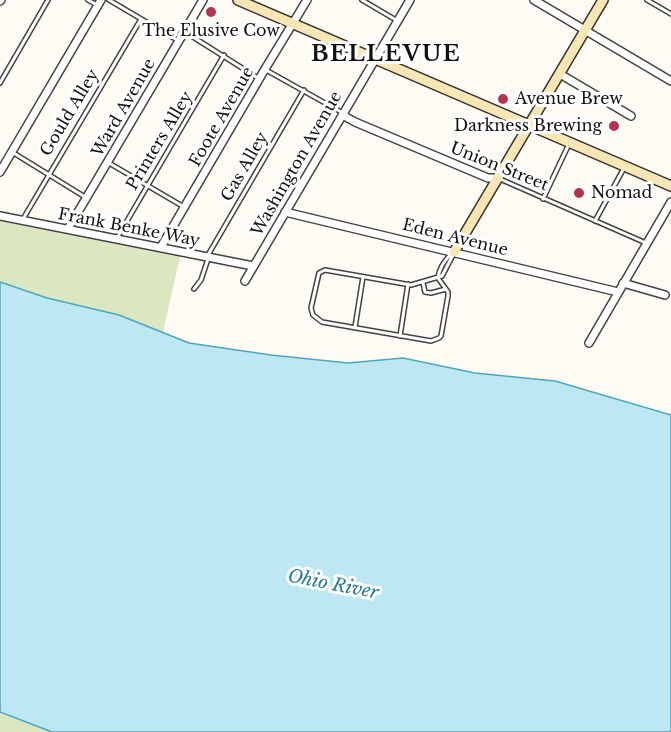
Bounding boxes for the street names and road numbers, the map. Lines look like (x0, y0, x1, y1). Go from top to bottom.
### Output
street label: Ward Avenue (88, 56, 160, 160)
street label: Foote Avenue (186, 64, 258, 170)
street label: Gould Alley (37, 66, 103, 160)
street label: Printers Alley (123, 88, 197, 194)
street label: Washington Avenue (248, 88, 346, 240)
street label: Gas Alley (218, 129, 272, 205)
street label: Union Street (447, 139, 551, 195)
street label: Frank Benke Way (56, 205, 202, 251)
street label: Eden Avenue (400, 216, 510, 260)

